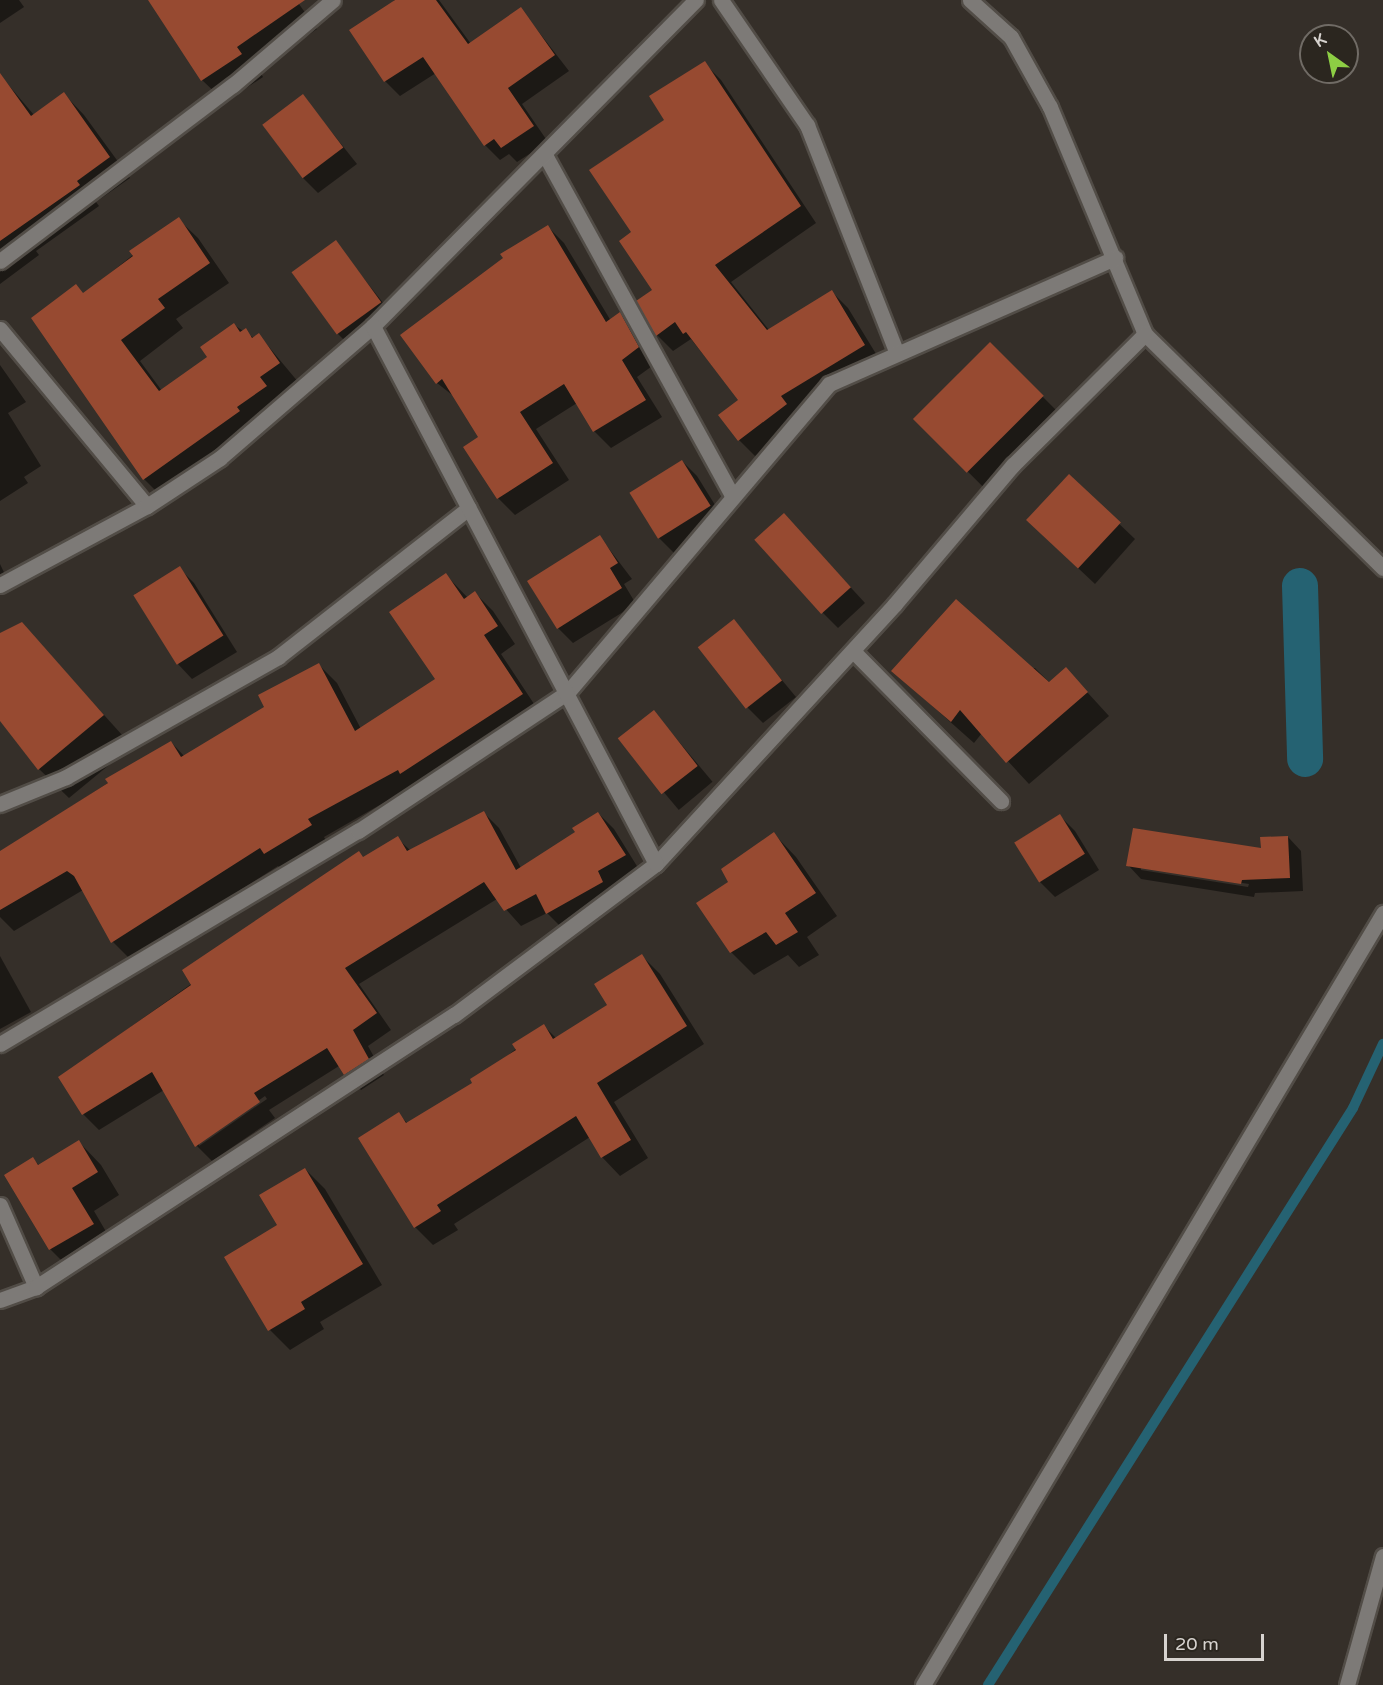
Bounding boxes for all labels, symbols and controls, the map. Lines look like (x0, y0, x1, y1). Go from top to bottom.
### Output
north arrow (1299, 24, 1359, 84)
text: K (1310, 29, 1330, 52)
scale bar (1167, 1622, 1268, 1660)
text: 20 m (1175, 1633, 1219, 1655)

